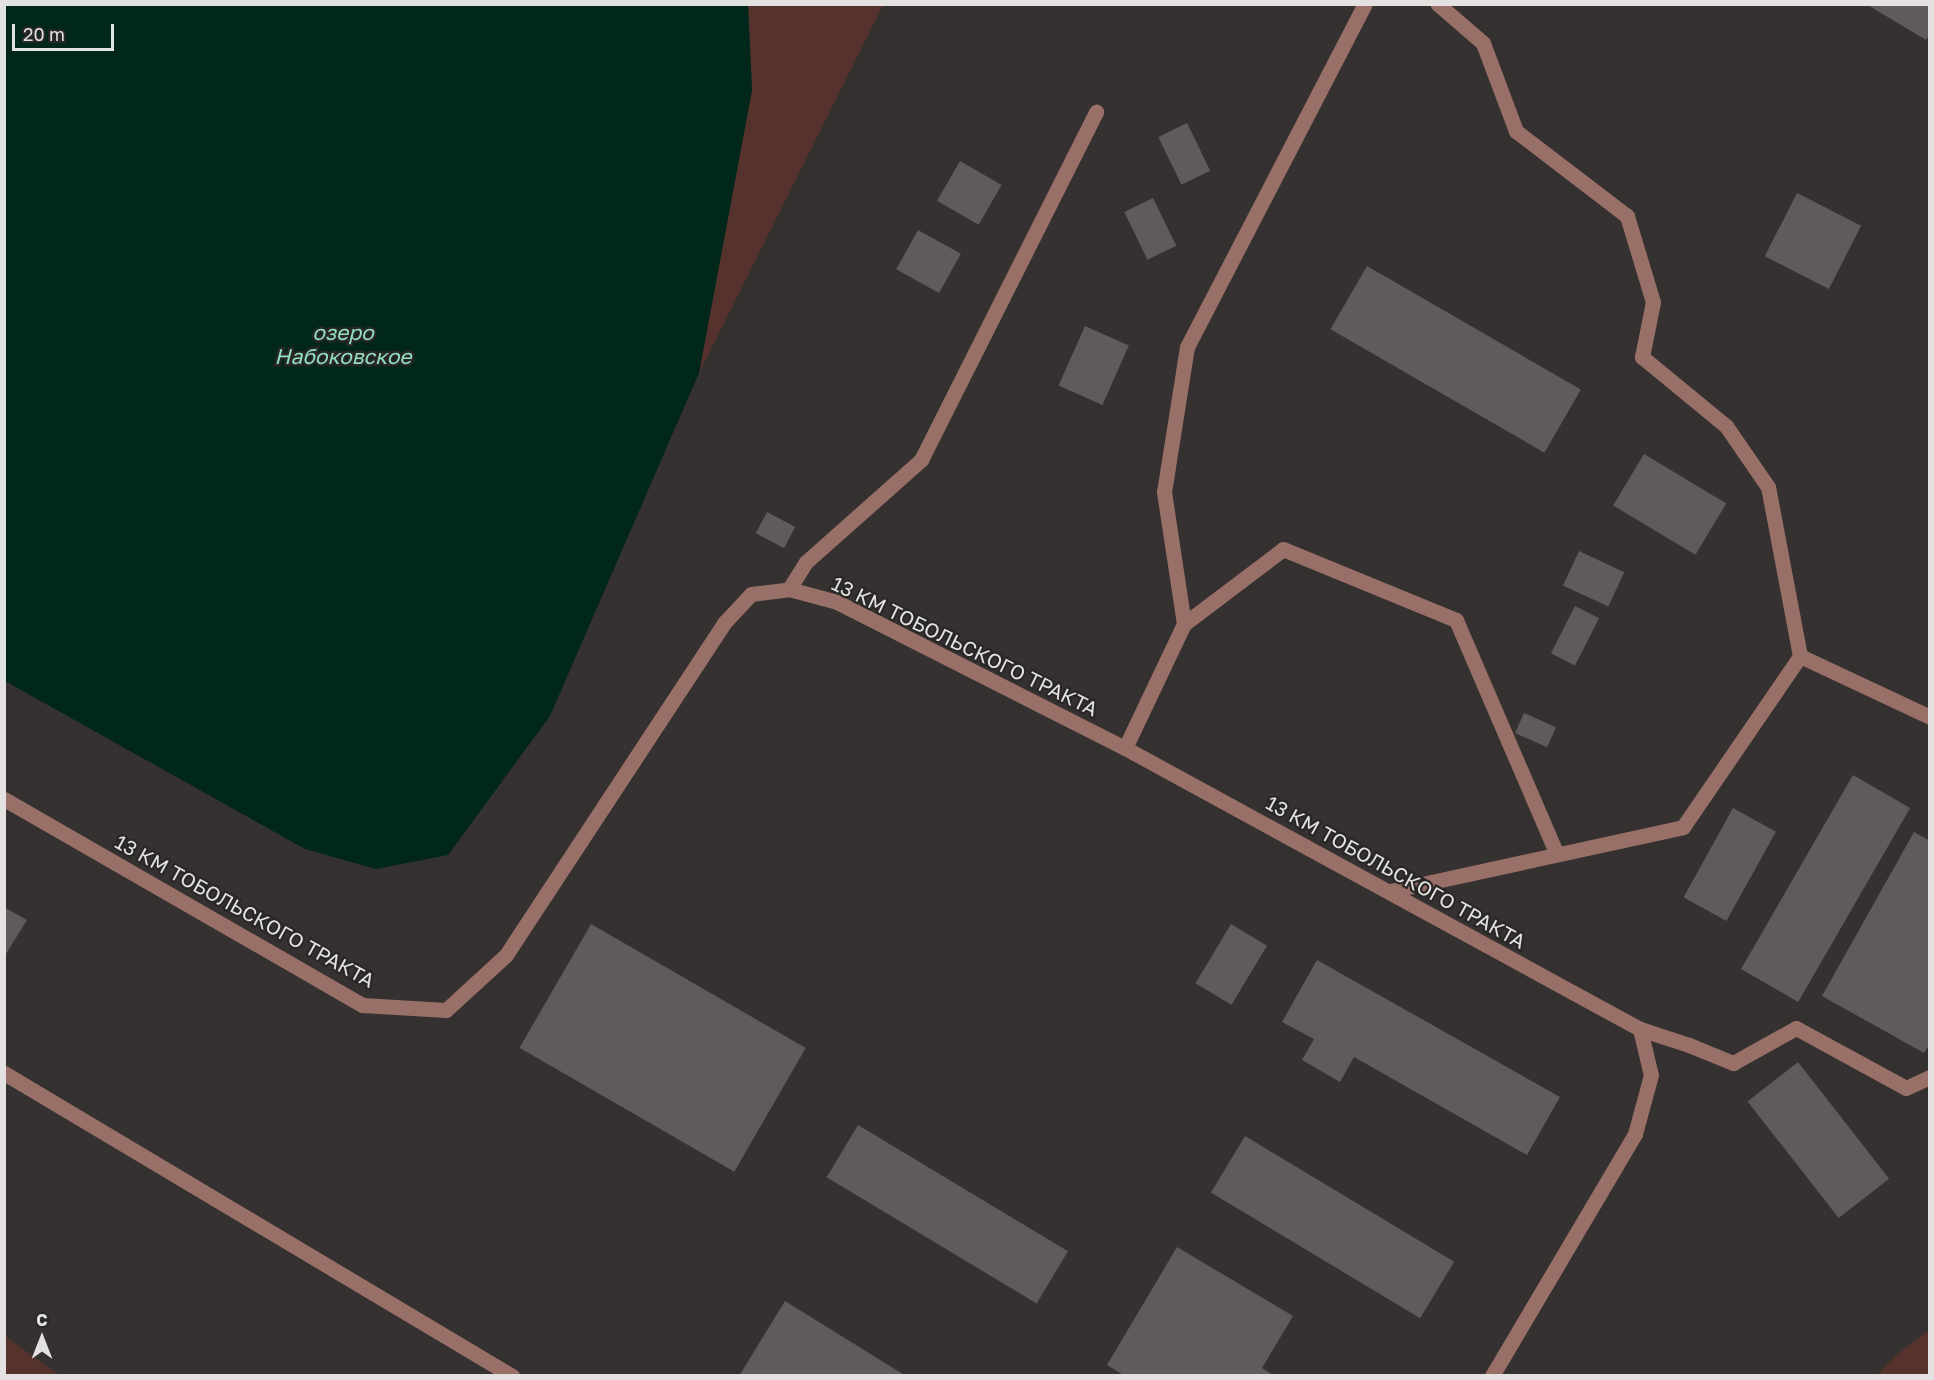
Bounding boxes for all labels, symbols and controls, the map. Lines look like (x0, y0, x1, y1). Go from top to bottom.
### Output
scale bar (15, 12, 117, 50)
text: 20 m (23, 23, 65, 45)
water label: озеро Набоковское (275, 319, 411, 369)
street label: 13 КМ ТОБОЛЬСКОГО ТРАКТА (828, 571, 1102, 721)
street label: 13 КМ ТОБОЛЬСКОГО ТРАКТА (1262, 790, 1530, 954)
street label: 13 КМ ТОБОЛЬСКОГО ТРАКТА (111, 829, 379, 993)
north arrow (12, 1308, 72, 1368)
text: С (36, 1310, 48, 1330)

